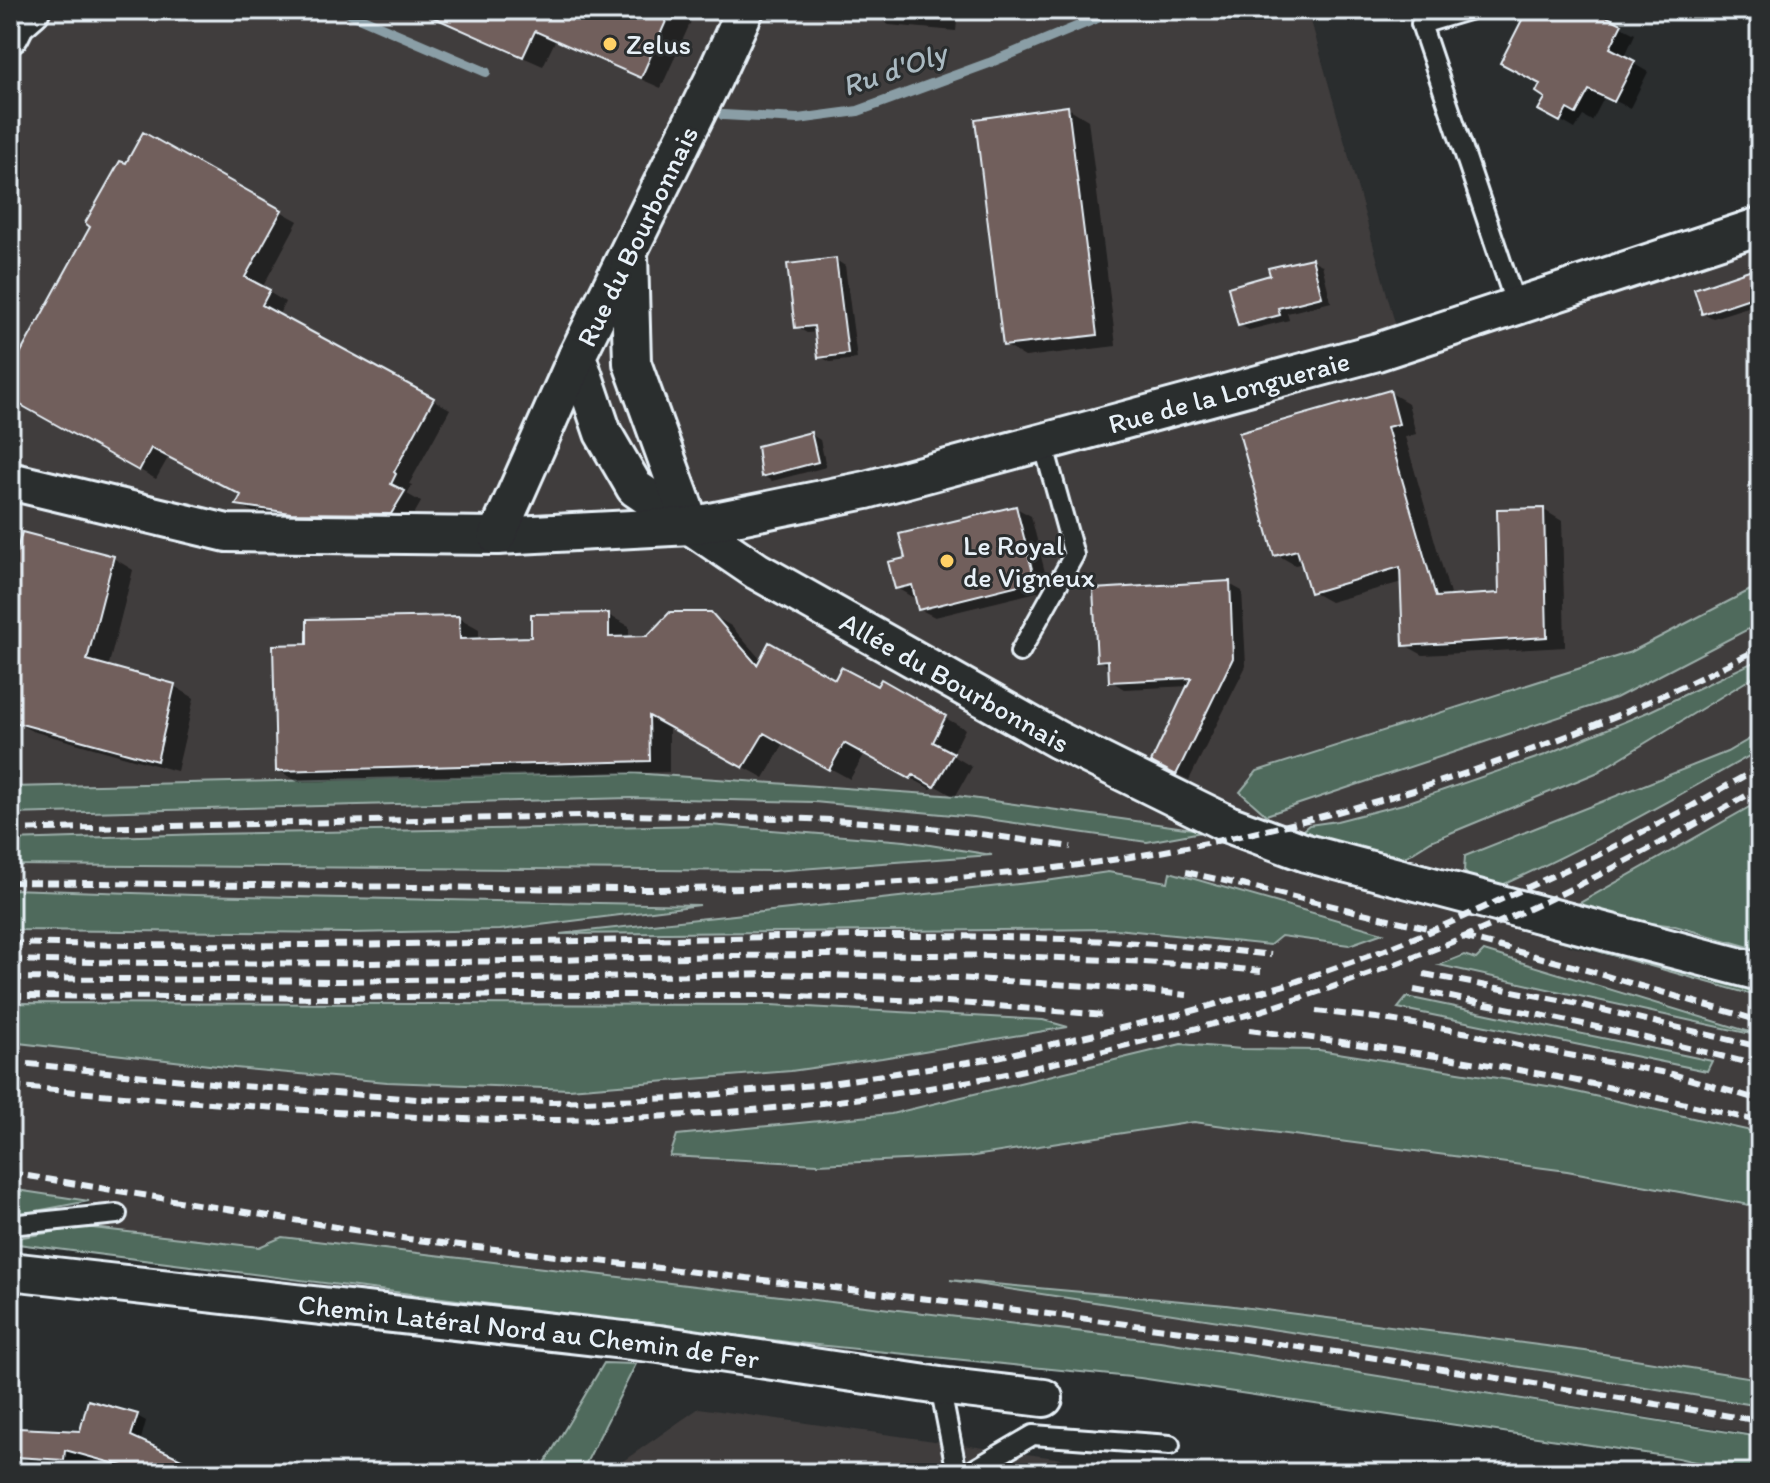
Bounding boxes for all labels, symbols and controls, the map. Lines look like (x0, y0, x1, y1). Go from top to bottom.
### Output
place label: Zelus (626, 27, 691, 61)
water label: Ru d'Oly (837, 33, 954, 104)
marker: Zelus (601, 35, 619, 53)
street label: Rue du Bourbonnais (569, 120, 705, 352)
street label: Rue de la Longueraie (1105, 343, 1353, 441)
place label: Le Royal de Vigneux (963, 528, 1095, 594)
marker: Le Royal de Vigneux (938, 552, 956, 570)
street label: Allée du Bourbonnais (834, 604, 1075, 760)
street label: Chemin Latéral Nord au Chemin de Fer (296, 1287, 761, 1376)

